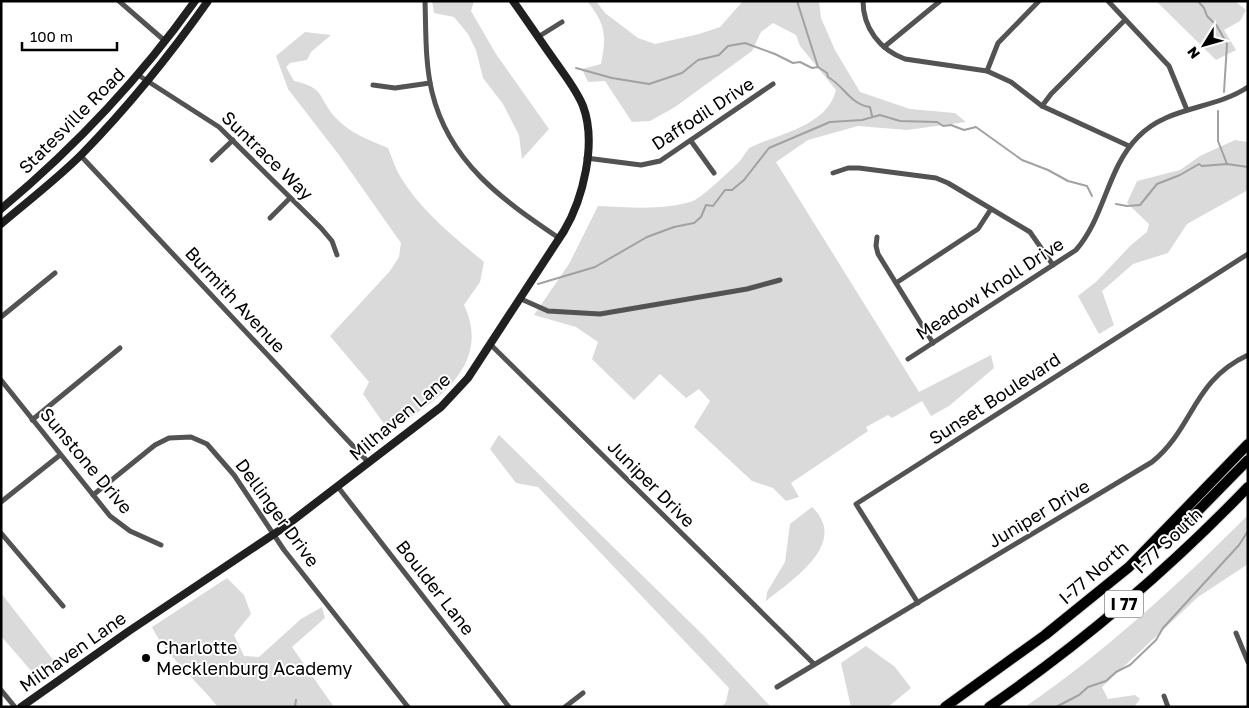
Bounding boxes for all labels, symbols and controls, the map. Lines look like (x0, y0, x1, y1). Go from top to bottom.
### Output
scale bar (22, 20, 118, 52)
north arrow (1179, 20, 1229, 70)
text: 100 m (30, 27, 73, 45)
text: N (1183, 44, 1203, 62)
street label: Statesville Road (14, 63, 129, 178)
street label: Daffodil Drive (647, 72, 758, 154)
street label: Suntrace Way (217, 106, 318, 204)
street label: Meadow Knoll Drive (911, 232, 1067, 344)
street label: Burmith Avenue (181, 242, 291, 357)
street label: Sunset Boulevard (925, 347, 1064, 449)
street label: Milhaven Lane (344, 368, 454, 465)
street label: Sunstone Drive (36, 403, 138, 518)
street label: Juniper Drive (603, 435, 700, 532)
street label: Dellinger Drive (231, 454, 324, 571)
street label: Juniper Drive (984, 474, 1093, 552)
street label: I-77 South (1128, 503, 1206, 578)
street label: Boulder Lane (392, 536, 480, 639)
street label: I-77 North (1054, 536, 1133, 608)
road number: I 77 (1105, 590, 1143, 618)
street label: Milhaven Lane (15, 606, 130, 696)
place label: Charlotte Mecklenburg Academy (156, 636, 352, 679)
marker: Charlotte Mecklenburg Academy (140, 652, 152, 664)

